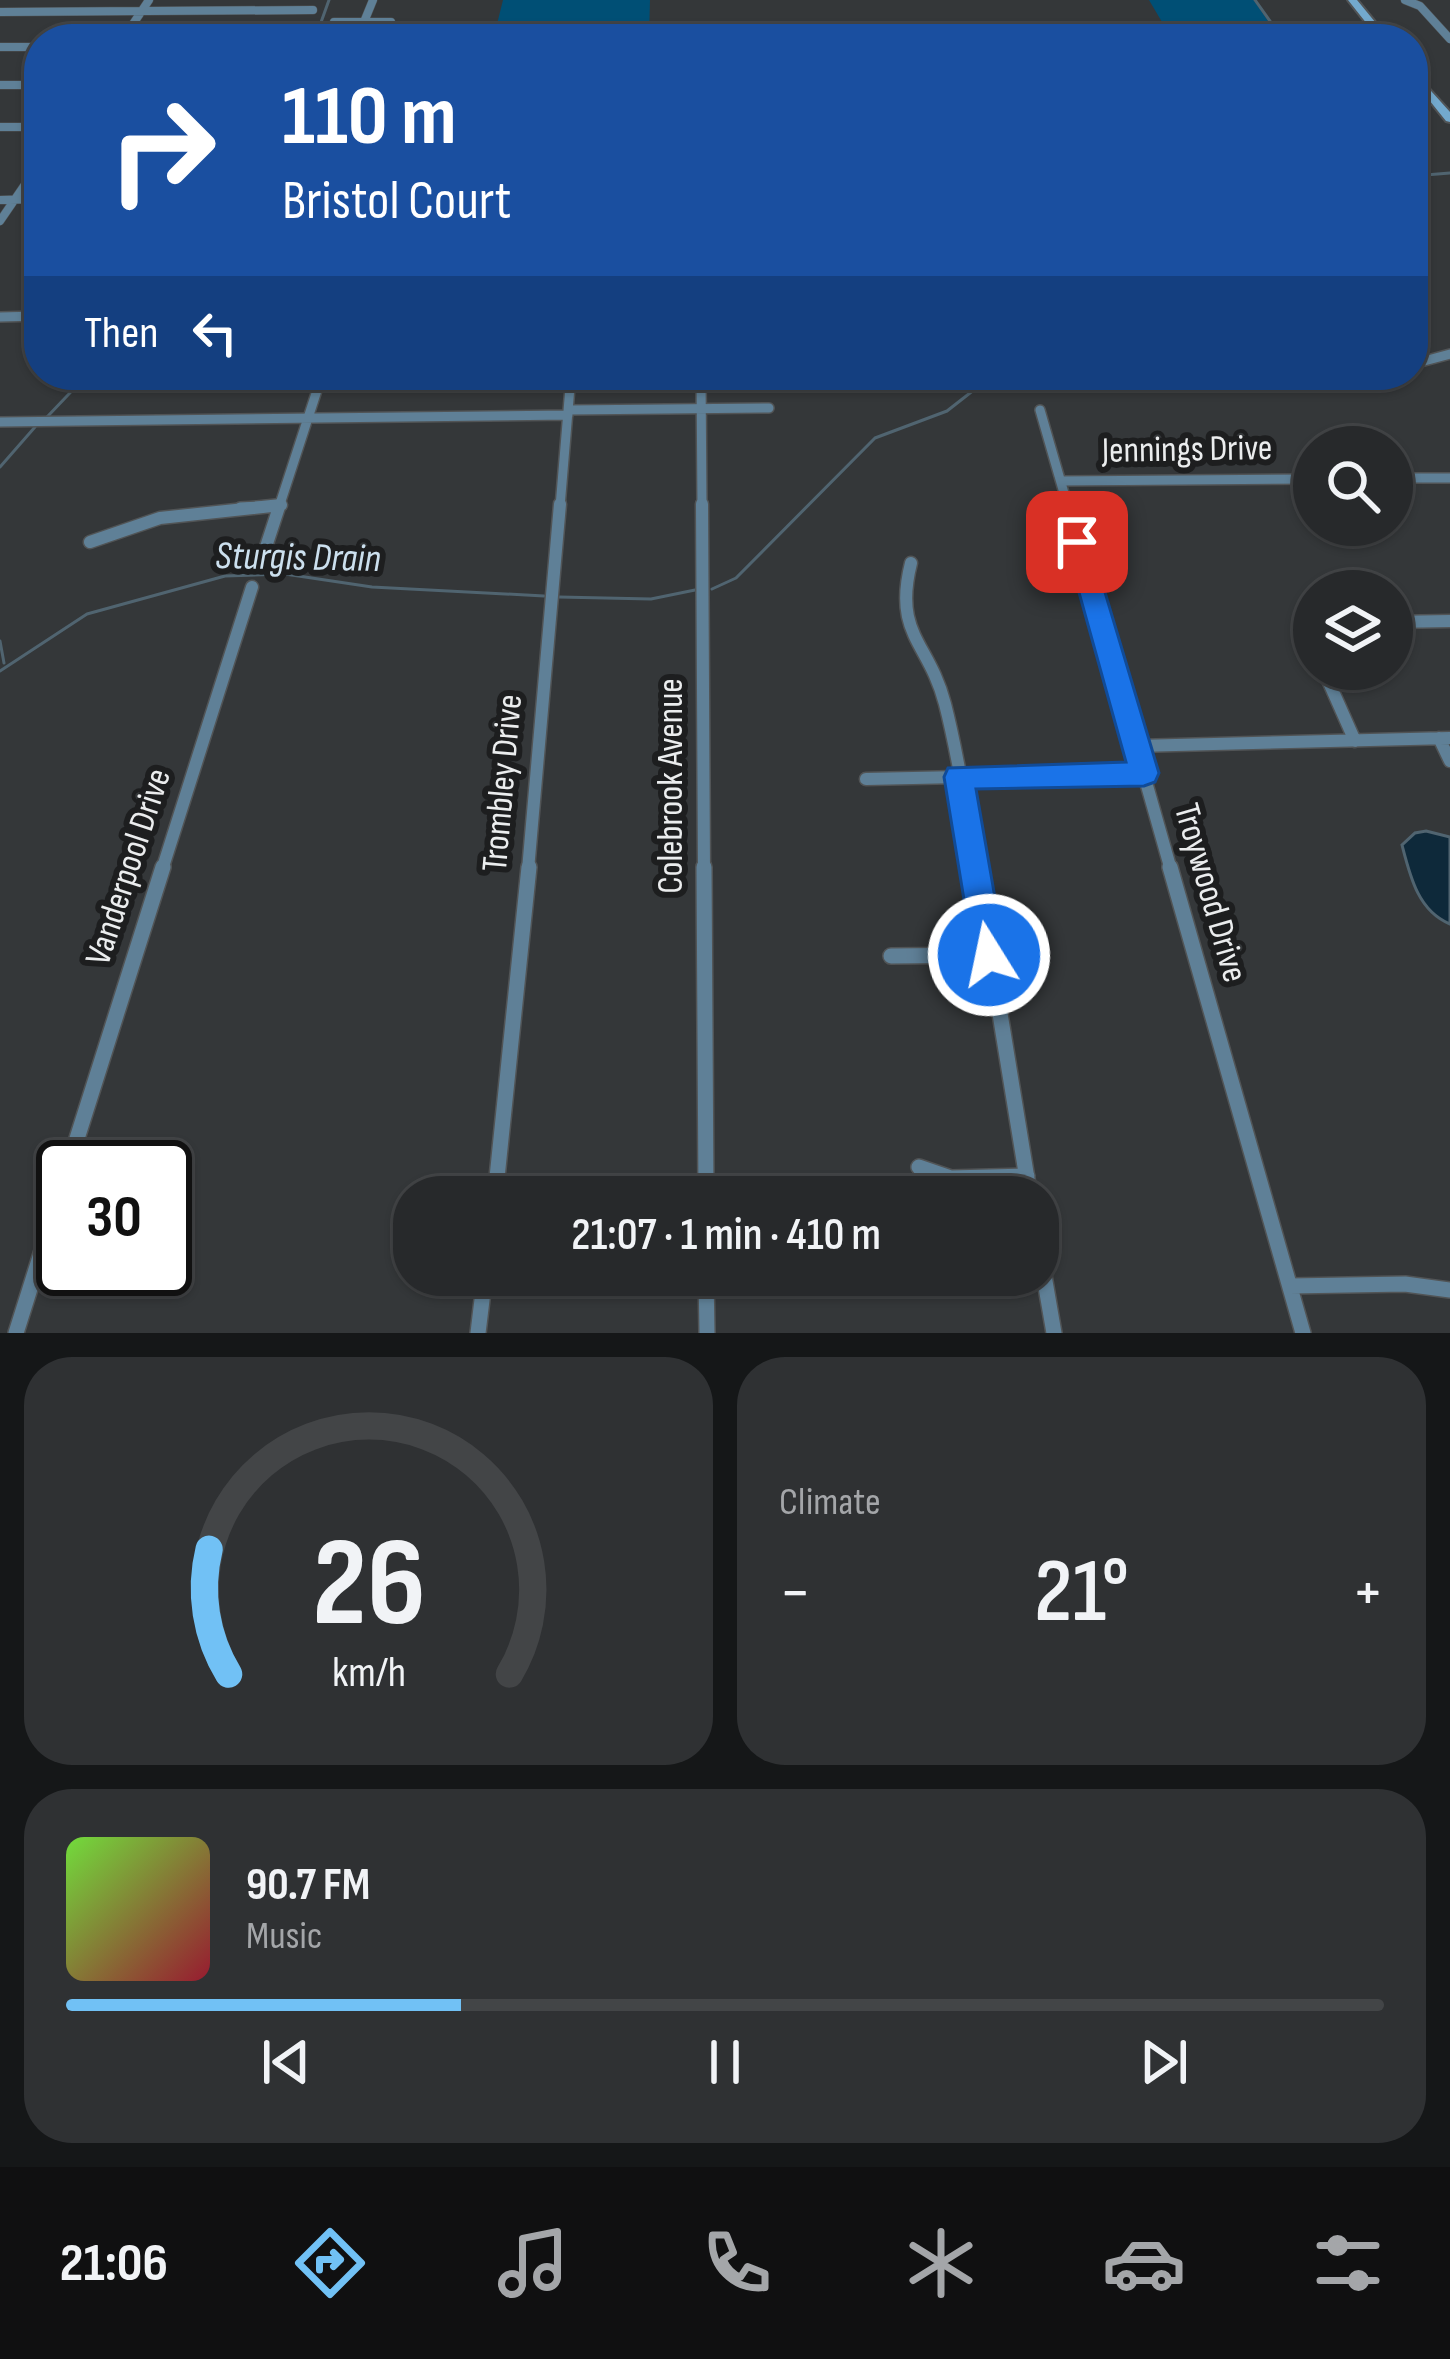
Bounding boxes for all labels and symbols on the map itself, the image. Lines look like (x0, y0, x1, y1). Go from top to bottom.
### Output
street label: Jennings Drive (1100, 427, 1273, 473)
pin (1026, 491, 1128, 593)
water label: Sturgis Drain (215, 533, 381, 583)
street label: Colebrook Avenue (650, 678, 693, 894)
street label: Trombley Drive (474, 692, 532, 874)
street label: Vanderpool Drive (77, 763, 181, 971)
street label: Troywood Drive (1164, 799, 1256, 987)
position arrow (926, 892, 1052, 1018)
speed limit sign: 30 (36, 1140, 192, 1296)

